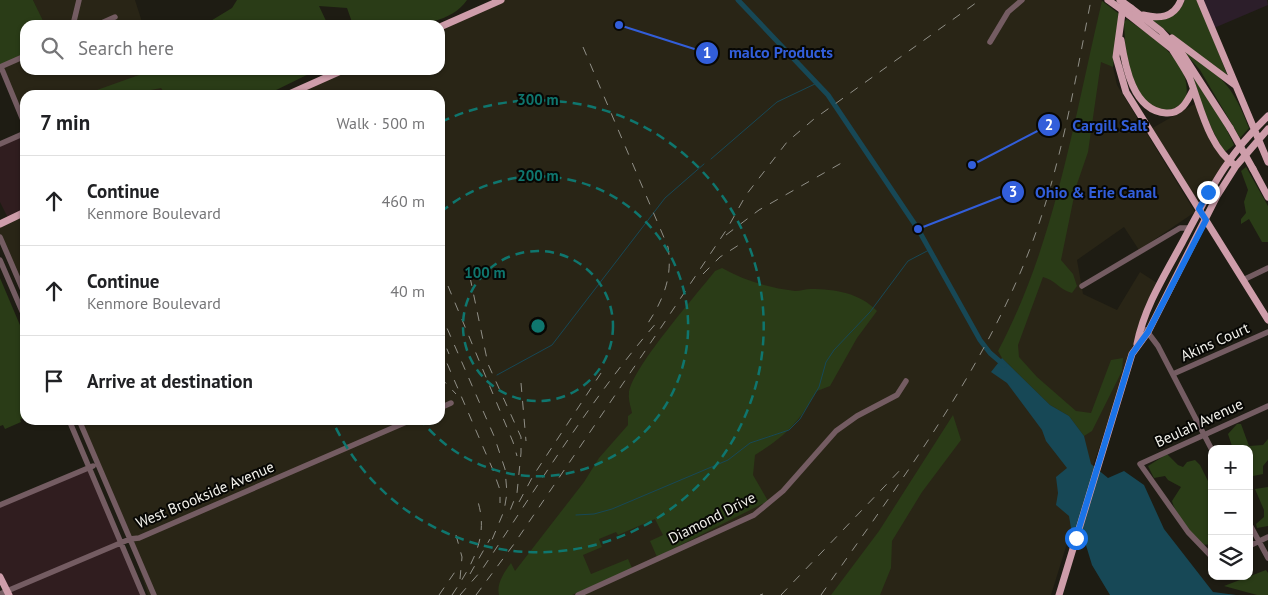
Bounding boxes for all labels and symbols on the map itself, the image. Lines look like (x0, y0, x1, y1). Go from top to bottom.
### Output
callout: malco Products (694, 37, 843, 68)
text: malco Products (729, 42, 833, 62)
text: 1 (703, 43, 711, 62)
text: 300 m (517, 90, 559, 109)
callout: Cargill Salt (1037, 109, 1157, 140)
text: 2 (1045, 115, 1053, 134)
text: Cargill Salt (1072, 115, 1148, 135)
text: 200 m (517, 166, 559, 185)
callout: Ohio & Erie Canal (1000, 176, 1167, 207)
route end (1197, 181, 1220, 204)
text: 3 (1009, 182, 1017, 201)
text: Ohio & Erie Canal (1035, 182, 1157, 202)
text: 100 m (464, 263, 506, 282)
centre of rings (529, 317, 547, 335)
street label: Akins Court (1177, 318, 1252, 365)
street label: Beulah Avenue (1152, 394, 1246, 451)
street label: West Brookside Avenue (133, 457, 277, 532)
street label: Diamond Drive (665, 487, 759, 548)
route start (1065, 527, 1088, 550)

